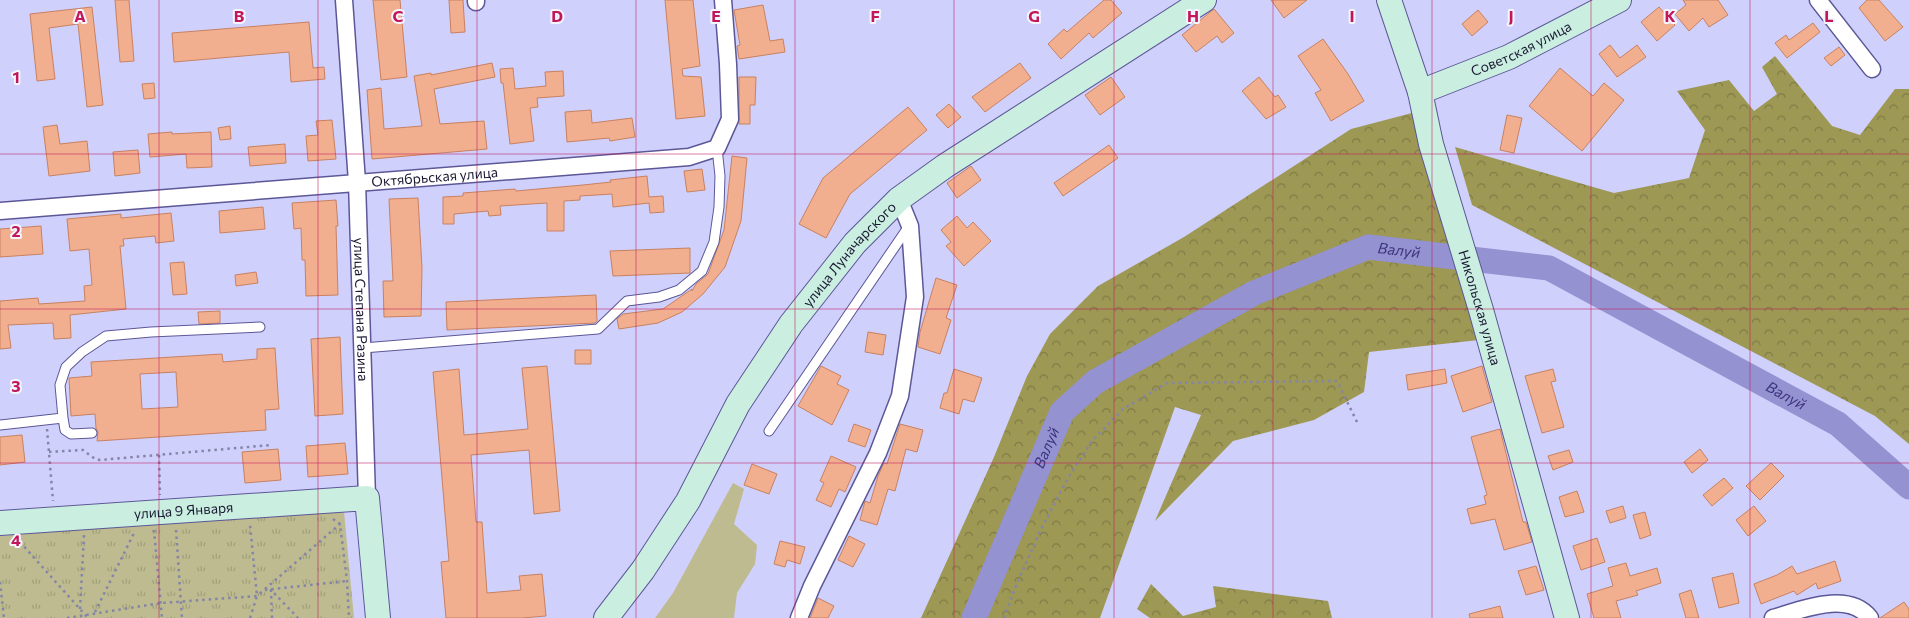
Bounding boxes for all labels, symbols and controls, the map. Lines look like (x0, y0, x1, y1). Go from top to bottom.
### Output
text: A (74, 6, 86, 25)
text: B (234, 6, 245, 25)
text: C (393, 6, 404, 25)
text: D (551, 6, 563, 25)
text: E (711, 6, 721, 25)
text: F (870, 6, 880, 25)
text: G (1028, 6, 1040, 25)
text: H (1187, 6, 1199, 25)
text: I (1349, 6, 1355, 25)
text: J (1508, 6, 1514, 25)
text: K (1664, 6, 1676, 25)
text: L (1824, 6, 1834, 25)
street label: Советская улица (1468, 17, 1574, 79)
text: 1 (12, 67, 20, 86)
street label: Октябрьская улица (371, 163, 499, 190)
street label: улица Луначарского (799, 198, 899, 310)
text: 2 (11, 221, 21, 240)
street label: улица Степана Разина (351, 237, 372, 381)
water label: Валуй (1377, 238, 1422, 261)
street label: Никольская улица (1455, 248, 1505, 367)
text: 3 (11, 376, 21, 395)
water label: Валуй (1763, 377, 1810, 413)
water label: Валуй (1029, 424, 1063, 471)
street label: улица 9 Января (133, 498, 234, 522)
text: 4 (11, 530, 21, 549)

